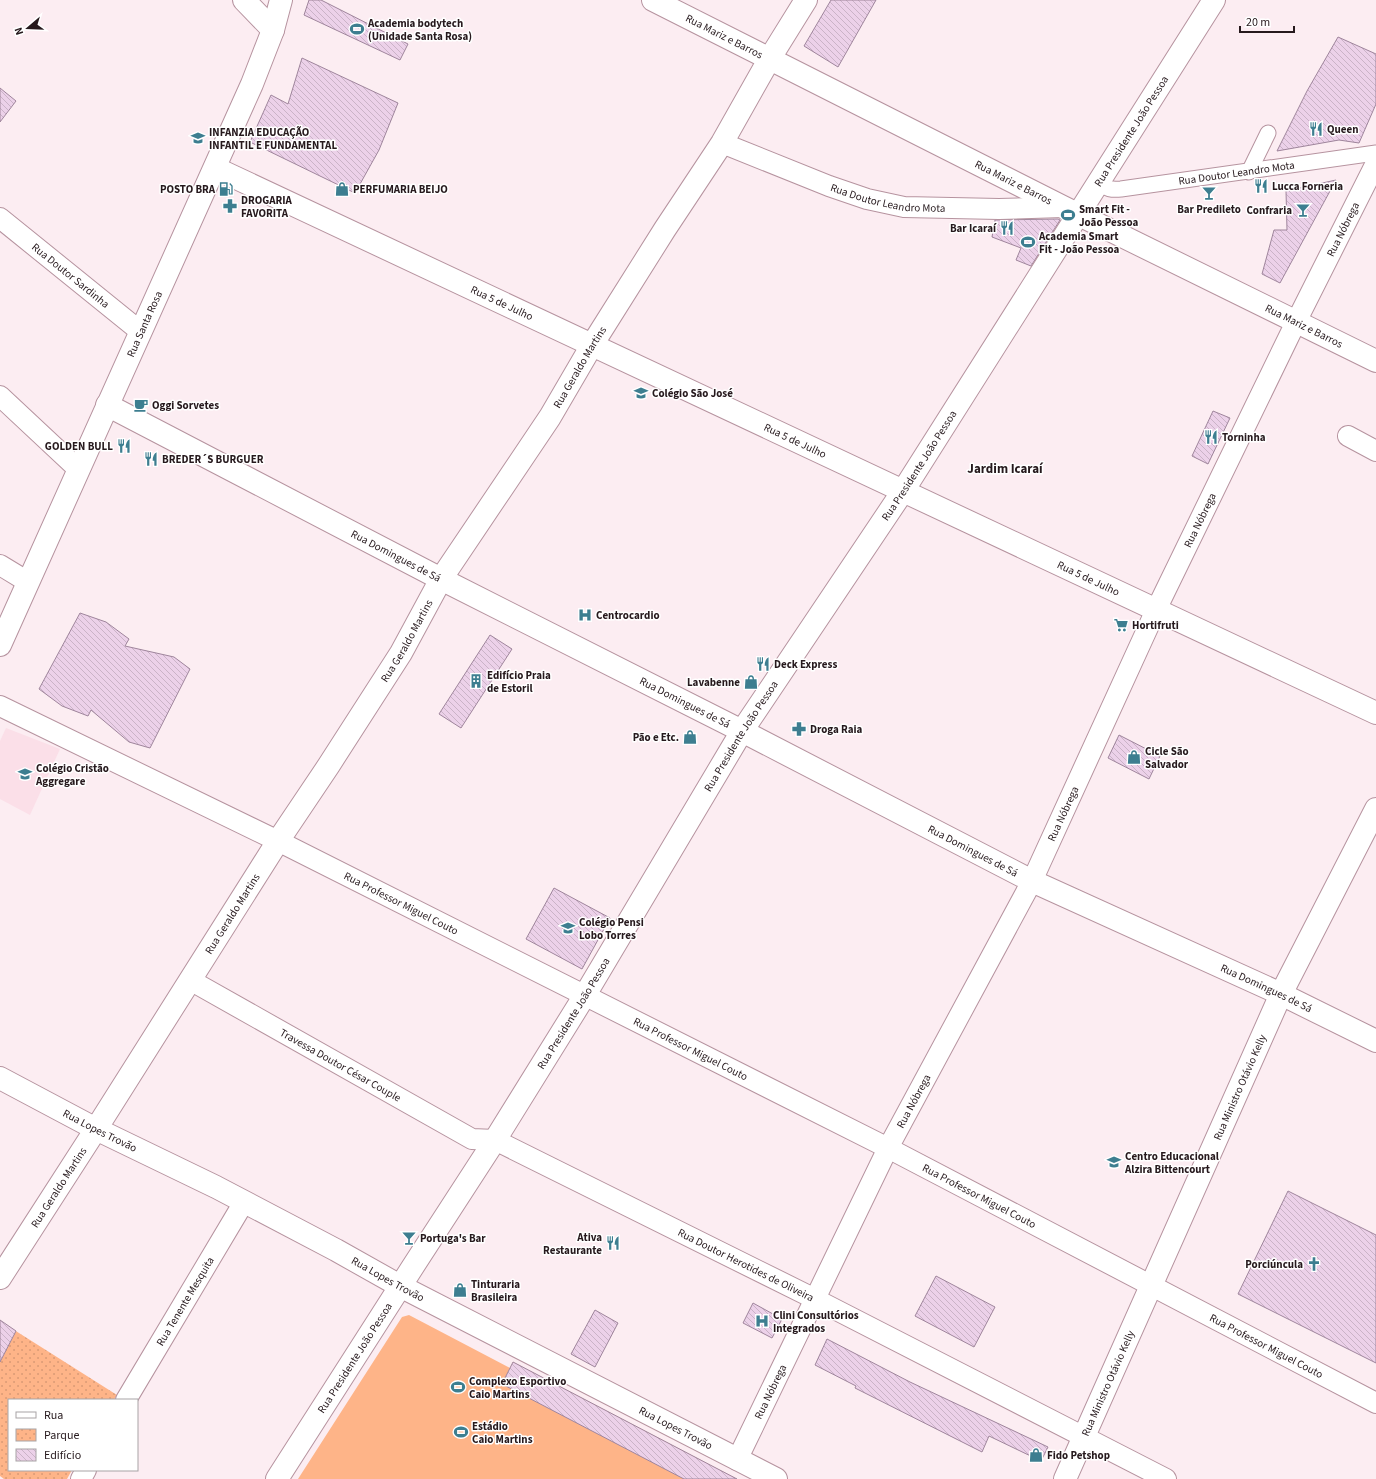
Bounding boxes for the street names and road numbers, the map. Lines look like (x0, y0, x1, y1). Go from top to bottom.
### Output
street label: Rua Mariz e Barros (683, 10, 766, 62)
street label: Rua Presidente João Pessoa (1090, 73, 1172, 189)
street label: Rua Mariz e Barros (972, 156, 1055, 208)
street label: Rua Doutor Leandro Mota (1177, 157, 1295, 188)
street label: Rua Doutor Leandro Mota (829, 180, 945, 215)
street label: Rua Nóbrega (1323, 199, 1363, 259)
street label: Rua Doutor Sardinha (29, 239, 113, 311)
street label: Rua 5 de Julho (468, 282, 536, 324)
street label: Rua Santa Rosa (123, 288, 166, 359)
street label: Rua Mariz e Barros (1263, 300, 1346, 351)
street label: Rua Geraldo Martins (549, 323, 610, 411)
street label: Rua Presidente João Pessoa (878, 407, 960, 523)
street label: Rua 5 de Julho (762, 419, 829, 462)
street label: Rua Nóbrega (1180, 490, 1219, 550)
street label: Rua Domingues de Sá (348, 526, 444, 585)
street label: Rua 5 de Julho (1055, 557, 1122, 599)
street label: Rua Geraldo Martins (377, 596, 436, 685)
street label: Rua Domingues de Sá (637, 673, 733, 731)
street label: Rua Presidente João Pessoa (700, 678, 781, 794)
street label: Rua Nóbrega (1044, 784, 1082, 844)
street label: Rua Domingues de Sá (925, 821, 1021, 880)
street label: Rua Professor Miguel Couto (341, 868, 461, 938)
street label: Rua Geraldo Martins (201, 870, 263, 957)
street label: Rua Presidente João Pessoa (533, 955, 613, 1072)
street label: Rua Domingues de Sá (1218, 960, 1315, 1016)
street label: Rua Professor Miguel Couto (631, 1014, 750, 1084)
street label: Travessa Doutor César Couple (277, 1025, 404, 1105)
street label: Rua Ministro Otávio Kelly (1209, 1032, 1270, 1142)
street label: Rua Nóbrega (893, 1071, 934, 1131)
street label: Rua Lopes Trovão (60, 1105, 140, 1155)
street label: Rua Geraldo Martins (27, 1144, 90, 1230)
street label: Rua Professor Miguel Couto (920, 1160, 1039, 1232)
street label: Rua Doutor Herotides de Oliveira (675, 1225, 817, 1305)
street label: Rua Lopes Trovão (349, 1253, 427, 1305)
street label: Rua Tenente Mesquita (152, 1254, 217, 1349)
street label: Rua Presidente João Pessoa (314, 1300, 396, 1416)
street label: Rua Professor Miguel Couto (1207, 1310, 1326, 1382)
street label: Rua Ministro Otávio Kelly (1078, 1328, 1138, 1438)
street label: Rua Nóbrega (750, 1362, 790, 1421)
street label: Rua Lopes Trovão (636, 1402, 715, 1453)

